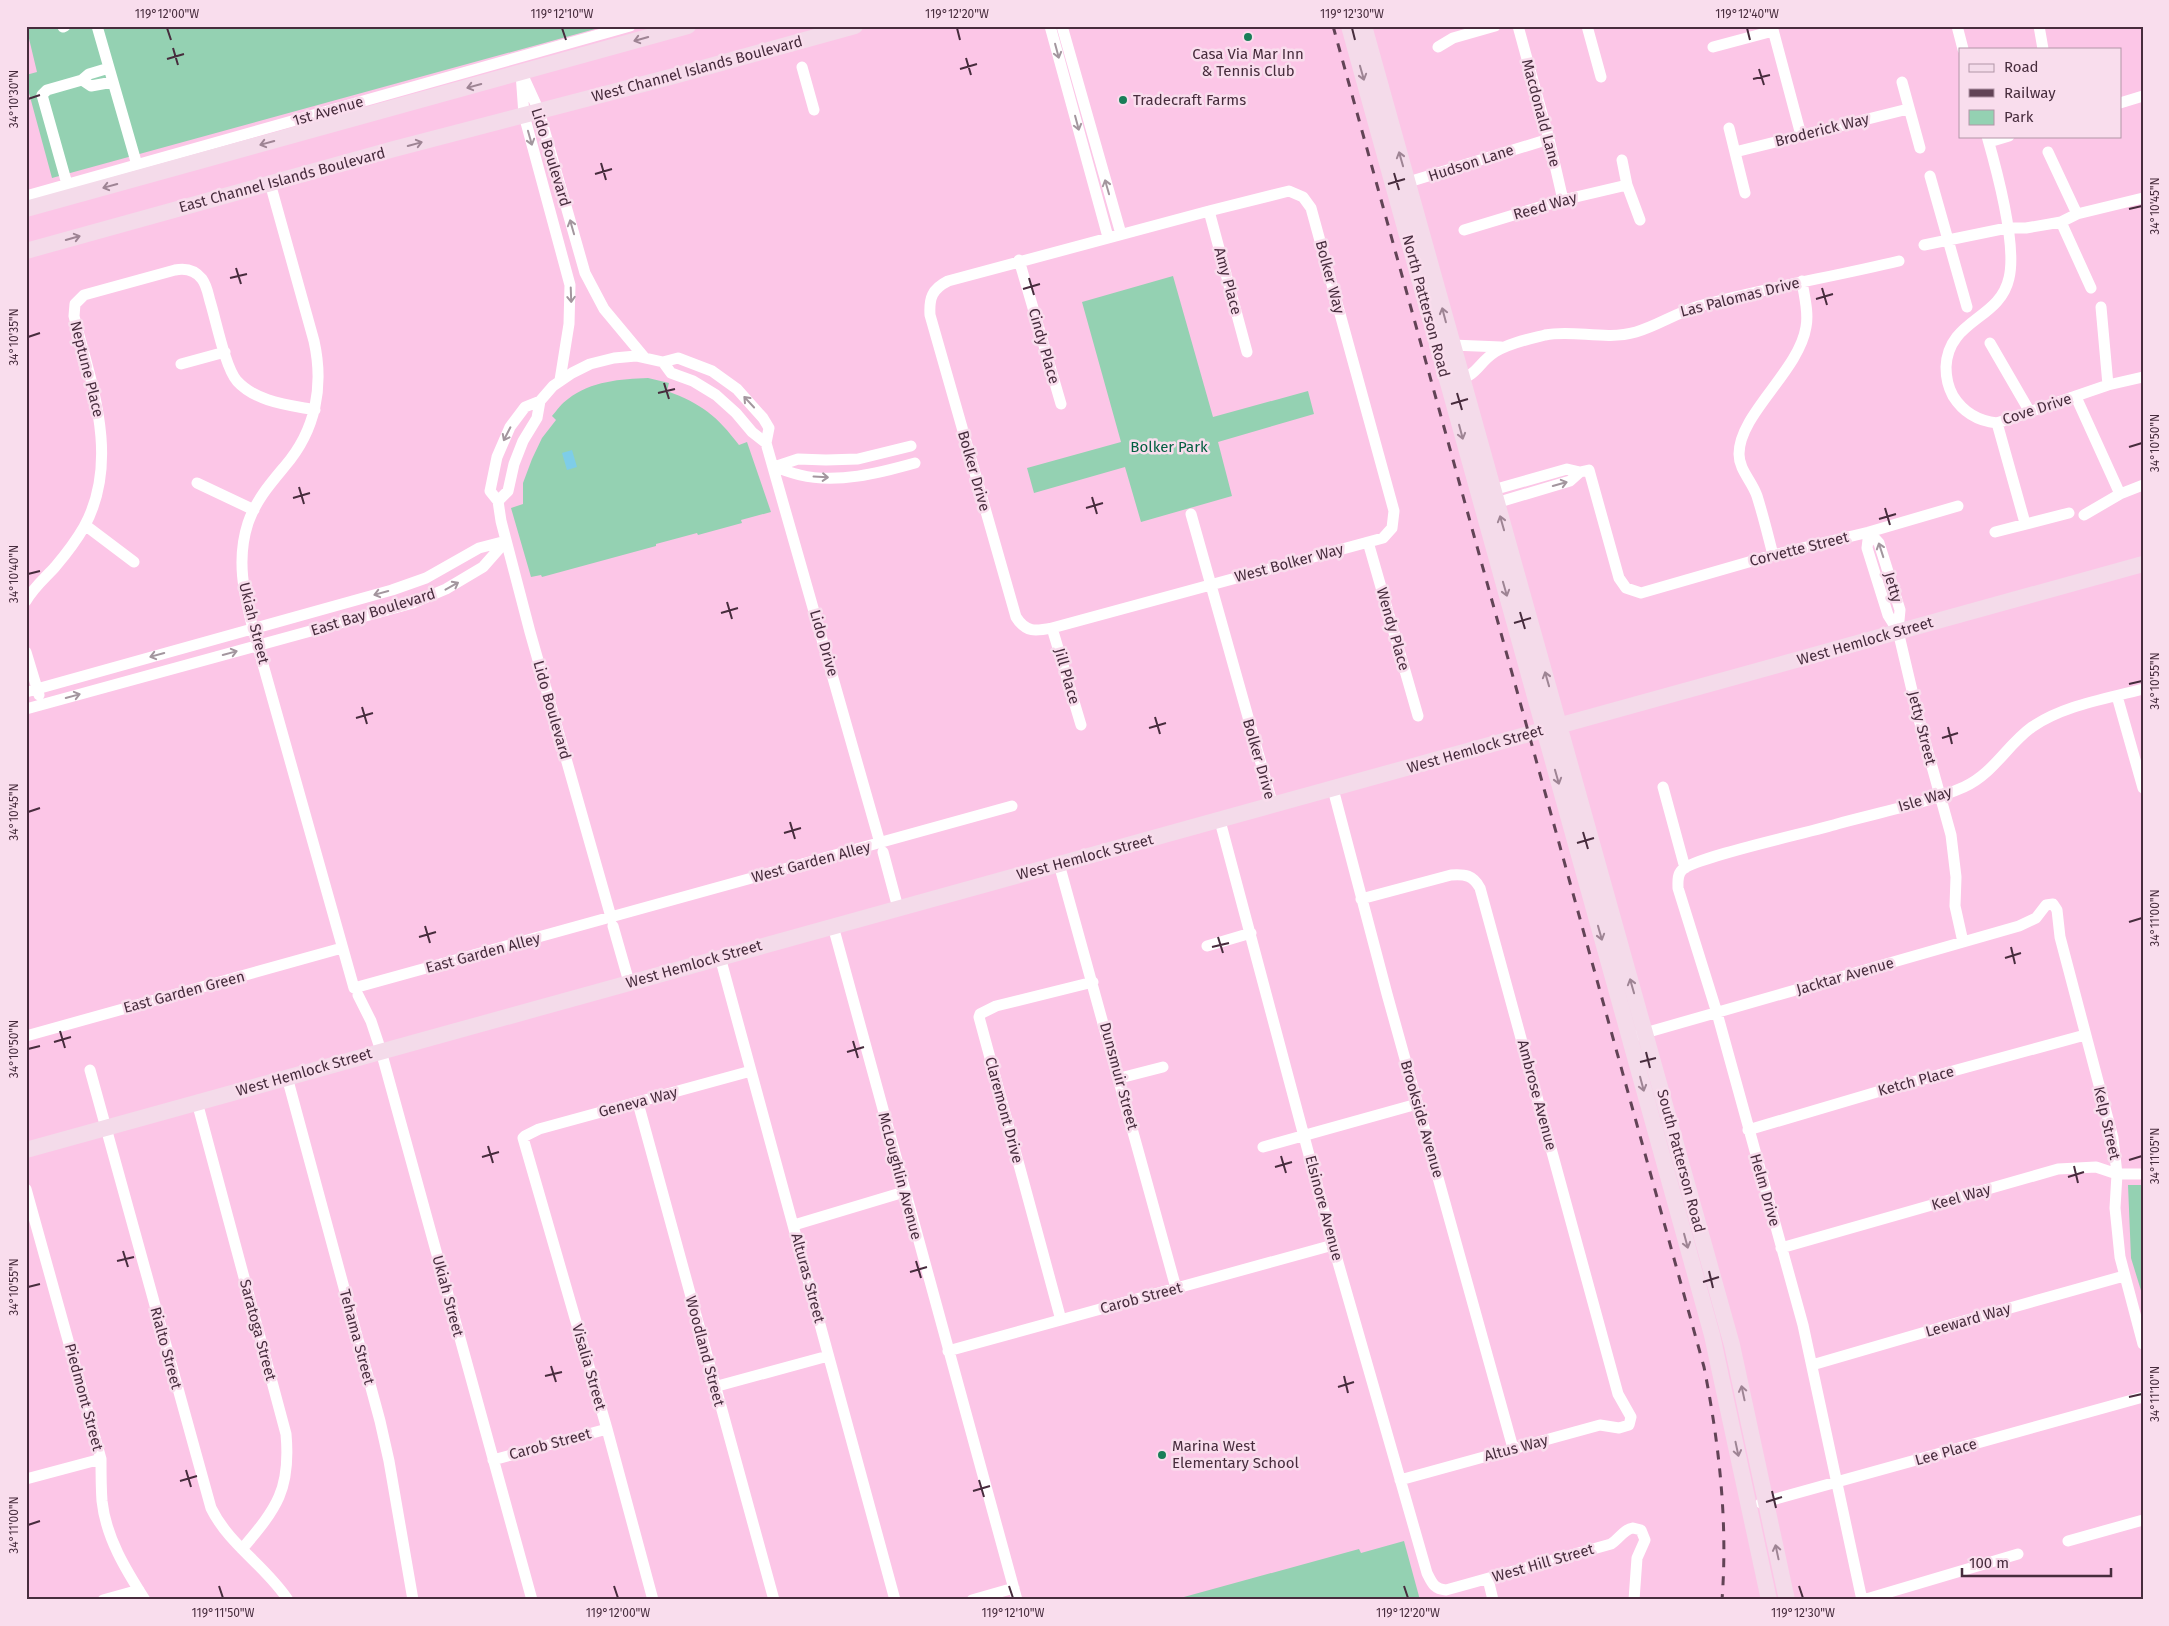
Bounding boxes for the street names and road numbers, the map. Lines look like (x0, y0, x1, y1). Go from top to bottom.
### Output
street label: West Channel Islands Boulevard (590, 32, 804, 106)
street label: Macdonald Lane (1518, 57, 1564, 169)
street label: 1st Avenue (291, 92, 365, 130)
street label: Lido Boulevard (527, 106, 575, 208)
street label: Broderick Way (1773, 109, 1872, 150)
street label: Hudson Lane (1426, 141, 1516, 185)
street label: East Channel Islands Boulevard (177, 144, 387, 216)
street label: Reed Way (1511, 188, 1580, 224)
street label: North Patterson Road (1398, 233, 1454, 379)
street label: Bolker Way (1312, 238, 1349, 316)
street label: Amy Place (1210, 245, 1246, 317)
street label: Las Palomas Drive (1678, 273, 1802, 321)
street label: Cindy Place (1025, 306, 1063, 386)
street label: Neptune Place (66, 319, 108, 419)
street label: Cove Drive (2000, 389, 2074, 429)
street label: Bolker Drive (954, 429, 994, 513)
street label: Corvette Street (1748, 528, 1851, 570)
street label: West Bolker Way (1233, 540, 1346, 586)
street label: Jetty (1880, 570, 1906, 605)
street label: Ukiah Street (235, 580, 273, 666)
street label: East Bay Boulevard (309, 584, 437, 640)
street label: Wendy Place (1373, 585, 1413, 673)
street label: Lido Drive (806, 608, 842, 678)
street label: West Hemlock Street (1795, 613, 1936, 669)
street label: Jill Place (1050, 646, 1084, 706)
street label: Lido Boulevard (529, 658, 575, 762)
street label: Jetty Street (1904, 689, 1940, 767)
street label: Bolker Drive (1239, 717, 1279, 801)
street label: West Hemlock Street (1405, 721, 1546, 777)
street label: Isle Way (1896, 782, 1955, 816)
street label: West Hemlock Street (1015, 830, 1156, 884)
street label: West Garden Alley (750, 837, 873, 887)
street label: East Garden Alley (424, 929, 543, 977)
street label: West Hemlock Street (624, 936, 765, 992)
street label: Jacktar Avenue (1794, 953, 1896, 999)
street label: East Garden Green (121, 967, 247, 1017)
street label: Dunsmuir Street (1096, 1020, 1142, 1132)
street label: Ambrose Avenue (1514, 1038, 1560, 1152)
street label: West Hemlock Street (234, 1044, 375, 1100)
street label: Claremont Drive (981, 1055, 1027, 1165)
street label: Brookside Avenue (1397, 1058, 1447, 1180)
street label: Ketch Place (1876, 1062, 1956, 1100)
street label: Geneva Way (597, 1083, 680, 1121)
street label: Kelp Street (2090, 1085, 2124, 1162)
street label: South Patterson Road (1653, 1087, 1709, 1235)
street label: McLoughlin Avenue (874, 1110, 926, 1242)
street label: Helm Drive (1746, 1152, 1784, 1228)
street label: Elsinore Avenue (1301, 1153, 1347, 1263)
street label: Keel Way (1929, 1180, 1993, 1214)
street label: Alturas Street (787, 1231, 829, 1325)
street label: Ukiah Street (429, 1253, 468, 1339)
street label: Saratoga Street (236, 1277, 280, 1383)
street label: Carob Street (1098, 1278, 1185, 1318)
street label: Tehama Street (336, 1287, 378, 1387)
street label: Woodland Street (682, 1294, 729, 1409)
street label: Leeward Way (1923, 1299, 2013, 1341)
street label: Rialto Street (146, 1305, 186, 1392)
street label: Visalia Street (568, 1322, 610, 1413)
street label: Piedmont Street (61, 1341, 107, 1453)
street label: Carob Street (507, 1424, 594, 1464)
street label: Altus Way (1482, 1431, 1550, 1465)
street label: Lee Place (1913, 1435, 1979, 1469)
street label: West Hill Street (1490, 1540, 1596, 1586)

